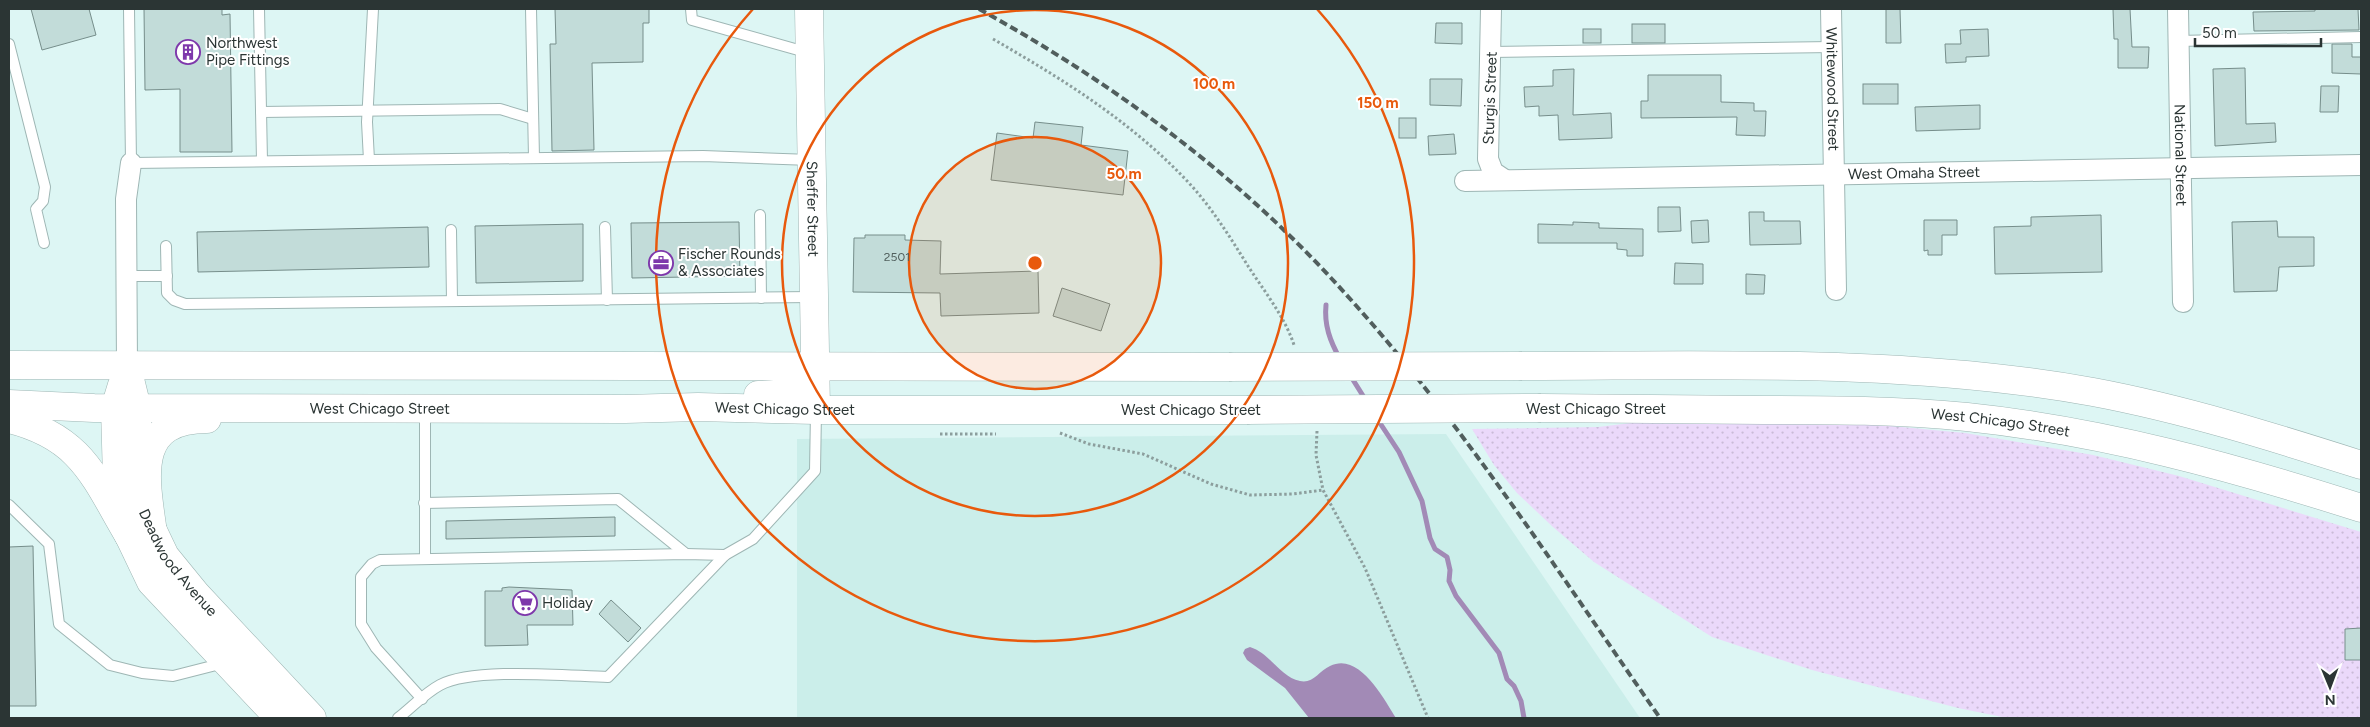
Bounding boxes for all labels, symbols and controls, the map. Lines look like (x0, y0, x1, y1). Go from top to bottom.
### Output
scale bar (2195, 15, 2321, 47)
text: 50 m (2202, 24, 2237, 42)
street label: Whitewood Street (1822, 27, 1843, 151)
place label: Northwest Pipe Fittings (206, 34, 290, 69)
building icon: Northwest Pipe Fittings (175, 39, 201, 65)
street label: Sturgis Street (1479, 51, 1501, 145)
text: 100 m (1193, 75, 1235, 93)
text: 150 m (1357, 94, 1399, 112)
street label: National Street (2171, 104, 2190, 207)
street label: Sheffer Street (803, 161, 822, 257)
street label: West Omaha Street (1848, 163, 1981, 183)
text: 50 m (1106, 165, 1142, 183)
place label: Fischer Rounds & Associates (678, 245, 781, 280)
office icon: Fischer Rounds & Associates (648, 250, 674, 276)
house number: 2501 (884, 250, 910, 264)
centre of rings (1026, 254, 1044, 272)
street label: West Chicago Street (715, 398, 855, 419)
street label: West Chicago Street (310, 399, 450, 418)
street label: West Chicago Street (1526, 400, 1666, 418)
street label: West Chicago Street (1121, 401, 1261, 419)
street label: West Chicago Street (1930, 405, 2072, 441)
street label: Deadwood Avenue (135, 506, 221, 620)
supermarket icon: Holiday (512, 590, 538, 616)
place label: Holiday (542, 594, 593, 612)
north arrow (2305, 662, 2355, 712)
text: N (2325, 691, 2336, 708)

